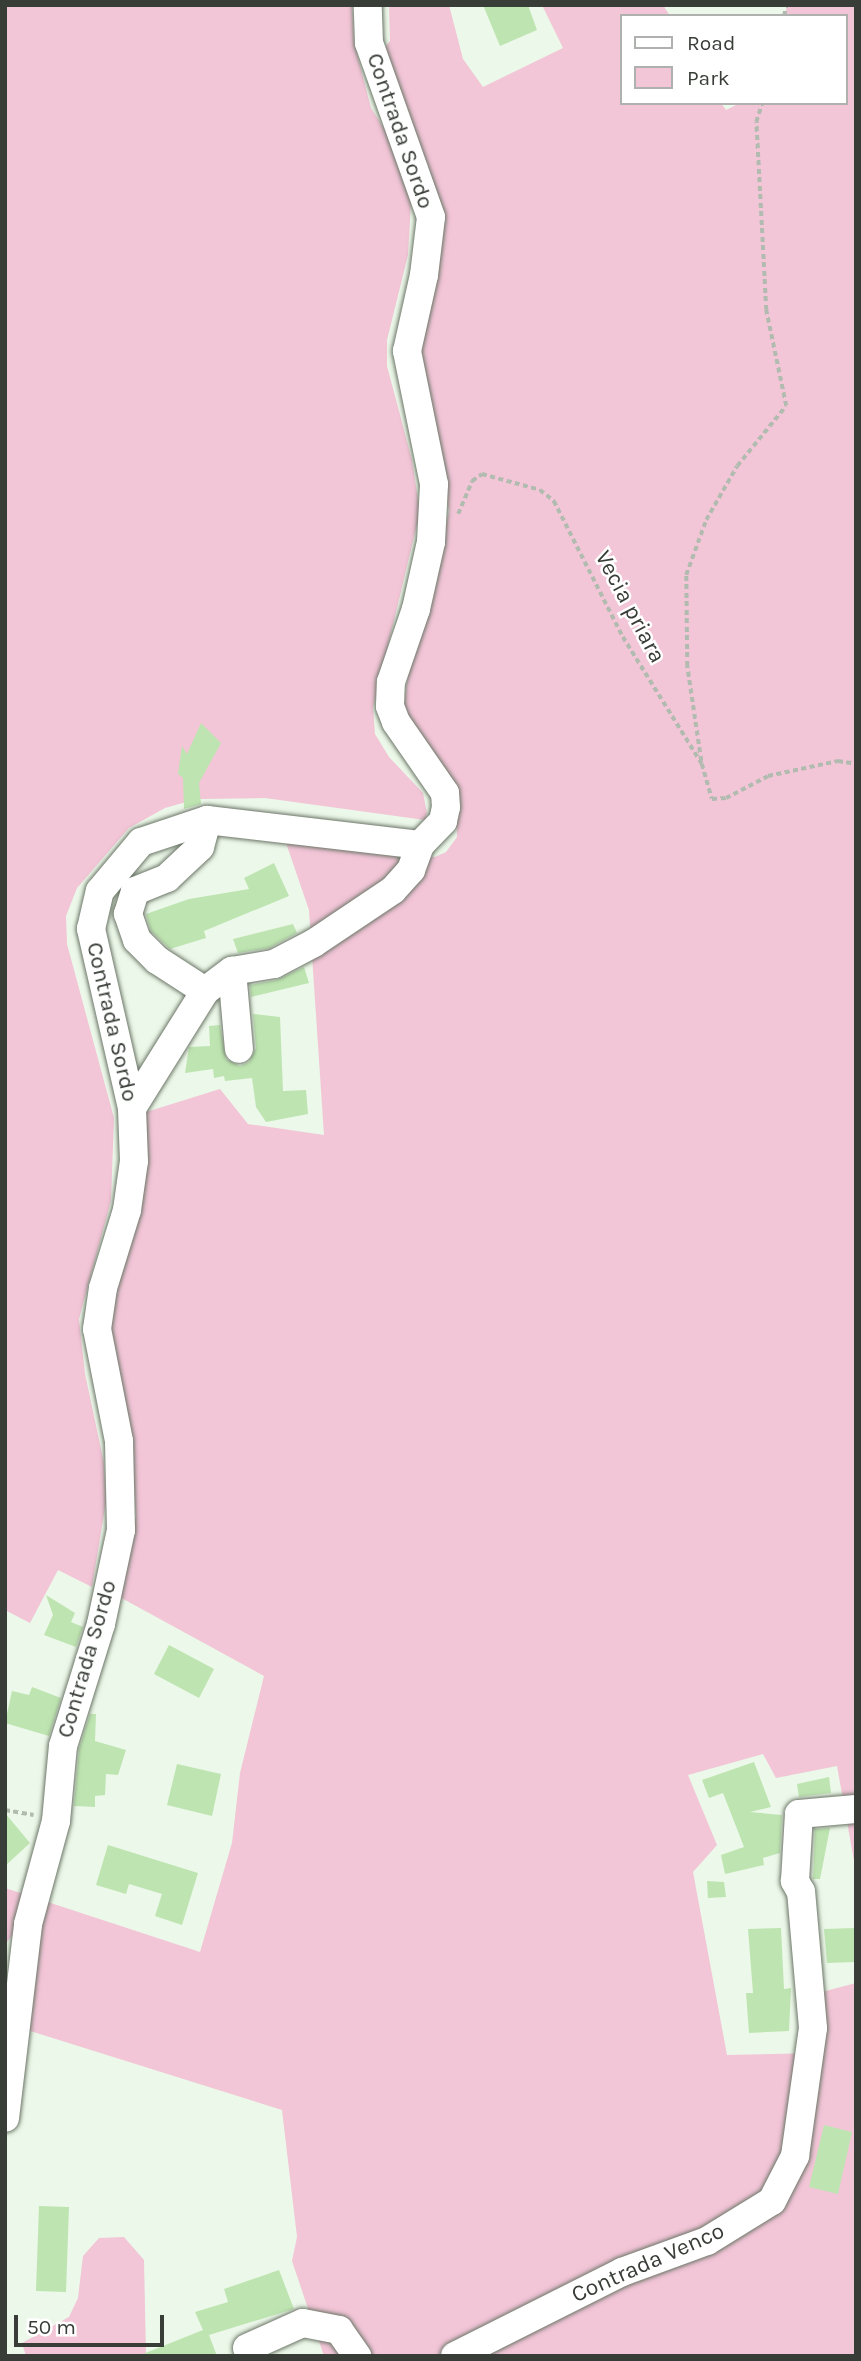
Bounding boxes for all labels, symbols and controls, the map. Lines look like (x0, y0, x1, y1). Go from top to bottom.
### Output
legend (620, 14, 847, 105)
text: Road (687, 31, 735, 55)
street label: Contrada Sordo (360, 49, 440, 213)
text: Park (687, 66, 730, 90)
street label: Vecia priara (589, 546, 671, 668)
street label: Contrada Sordo (80, 940, 144, 1104)
street label: Contrada Sordo (51, 1577, 123, 1741)
street label: Contrada Venco (567, 2217, 729, 2309)
scale bar (18, 2302, 168, 2346)
text: 50 m (27, 2315, 76, 2339)

